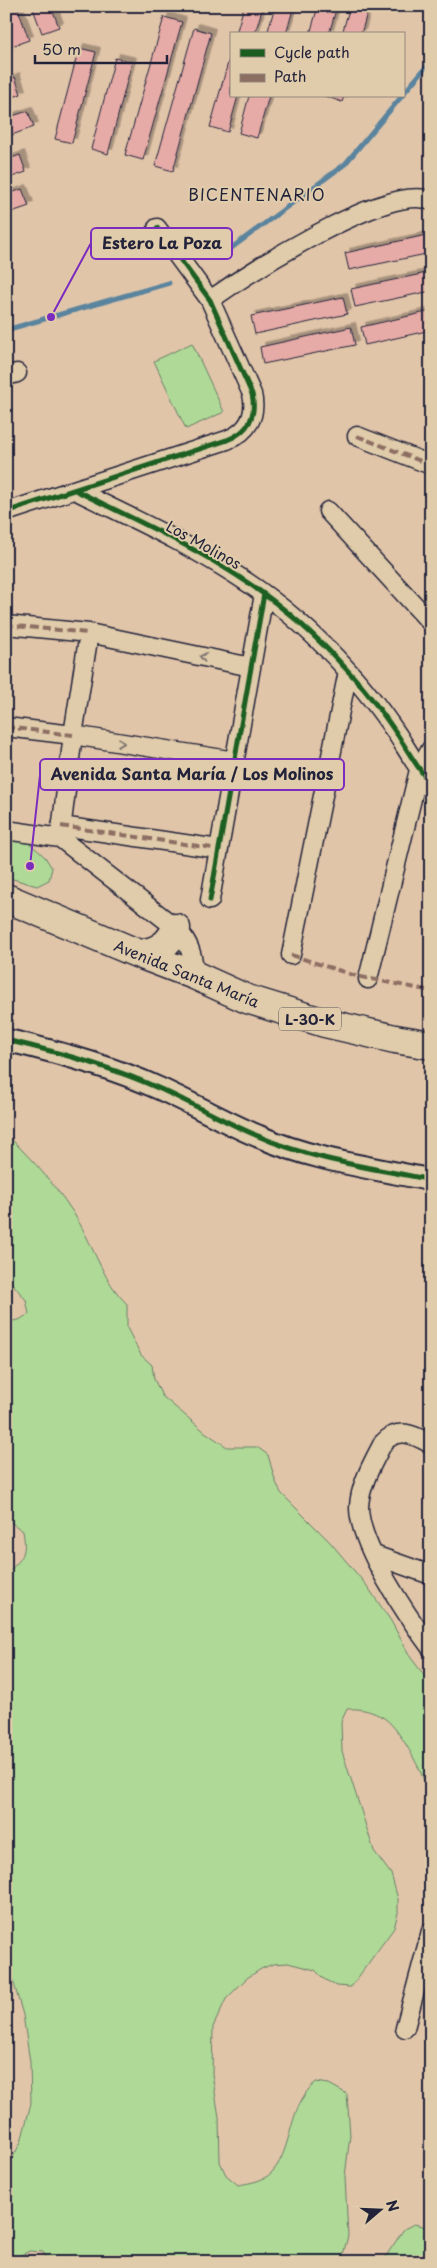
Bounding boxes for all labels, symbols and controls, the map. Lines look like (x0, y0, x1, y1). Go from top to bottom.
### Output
scale bar (35, 32, 168, 64)
legend (230, 32, 404, 98)
text: 50 m (42, 37, 81, 60)
text: Cycle path (274, 40, 350, 63)
text: Path (274, 64, 306, 87)
district label: BICENTENARIO (188, 182, 326, 206)
callout: Estero La Poza (91, 228, 232, 259)
text: Estero La Poza (102, 230, 222, 254)
street label: Los Molinos (162, 514, 246, 574)
one-way arrow (199, 652, 208, 663)
one-way arrow (117, 737, 125, 747)
callout: Avenida Santa María / Los Molinos (40, 759, 344, 790)
text: Avenida Santa María / Los Molinos (50, 761, 334, 785)
street label: Avenida Santa María (111, 933, 264, 1013)
road number: L-30-K (279, 1008, 341, 1030)
north arrow (354, 2186, 404, 2236)
text: N (381, 2197, 404, 2214)

